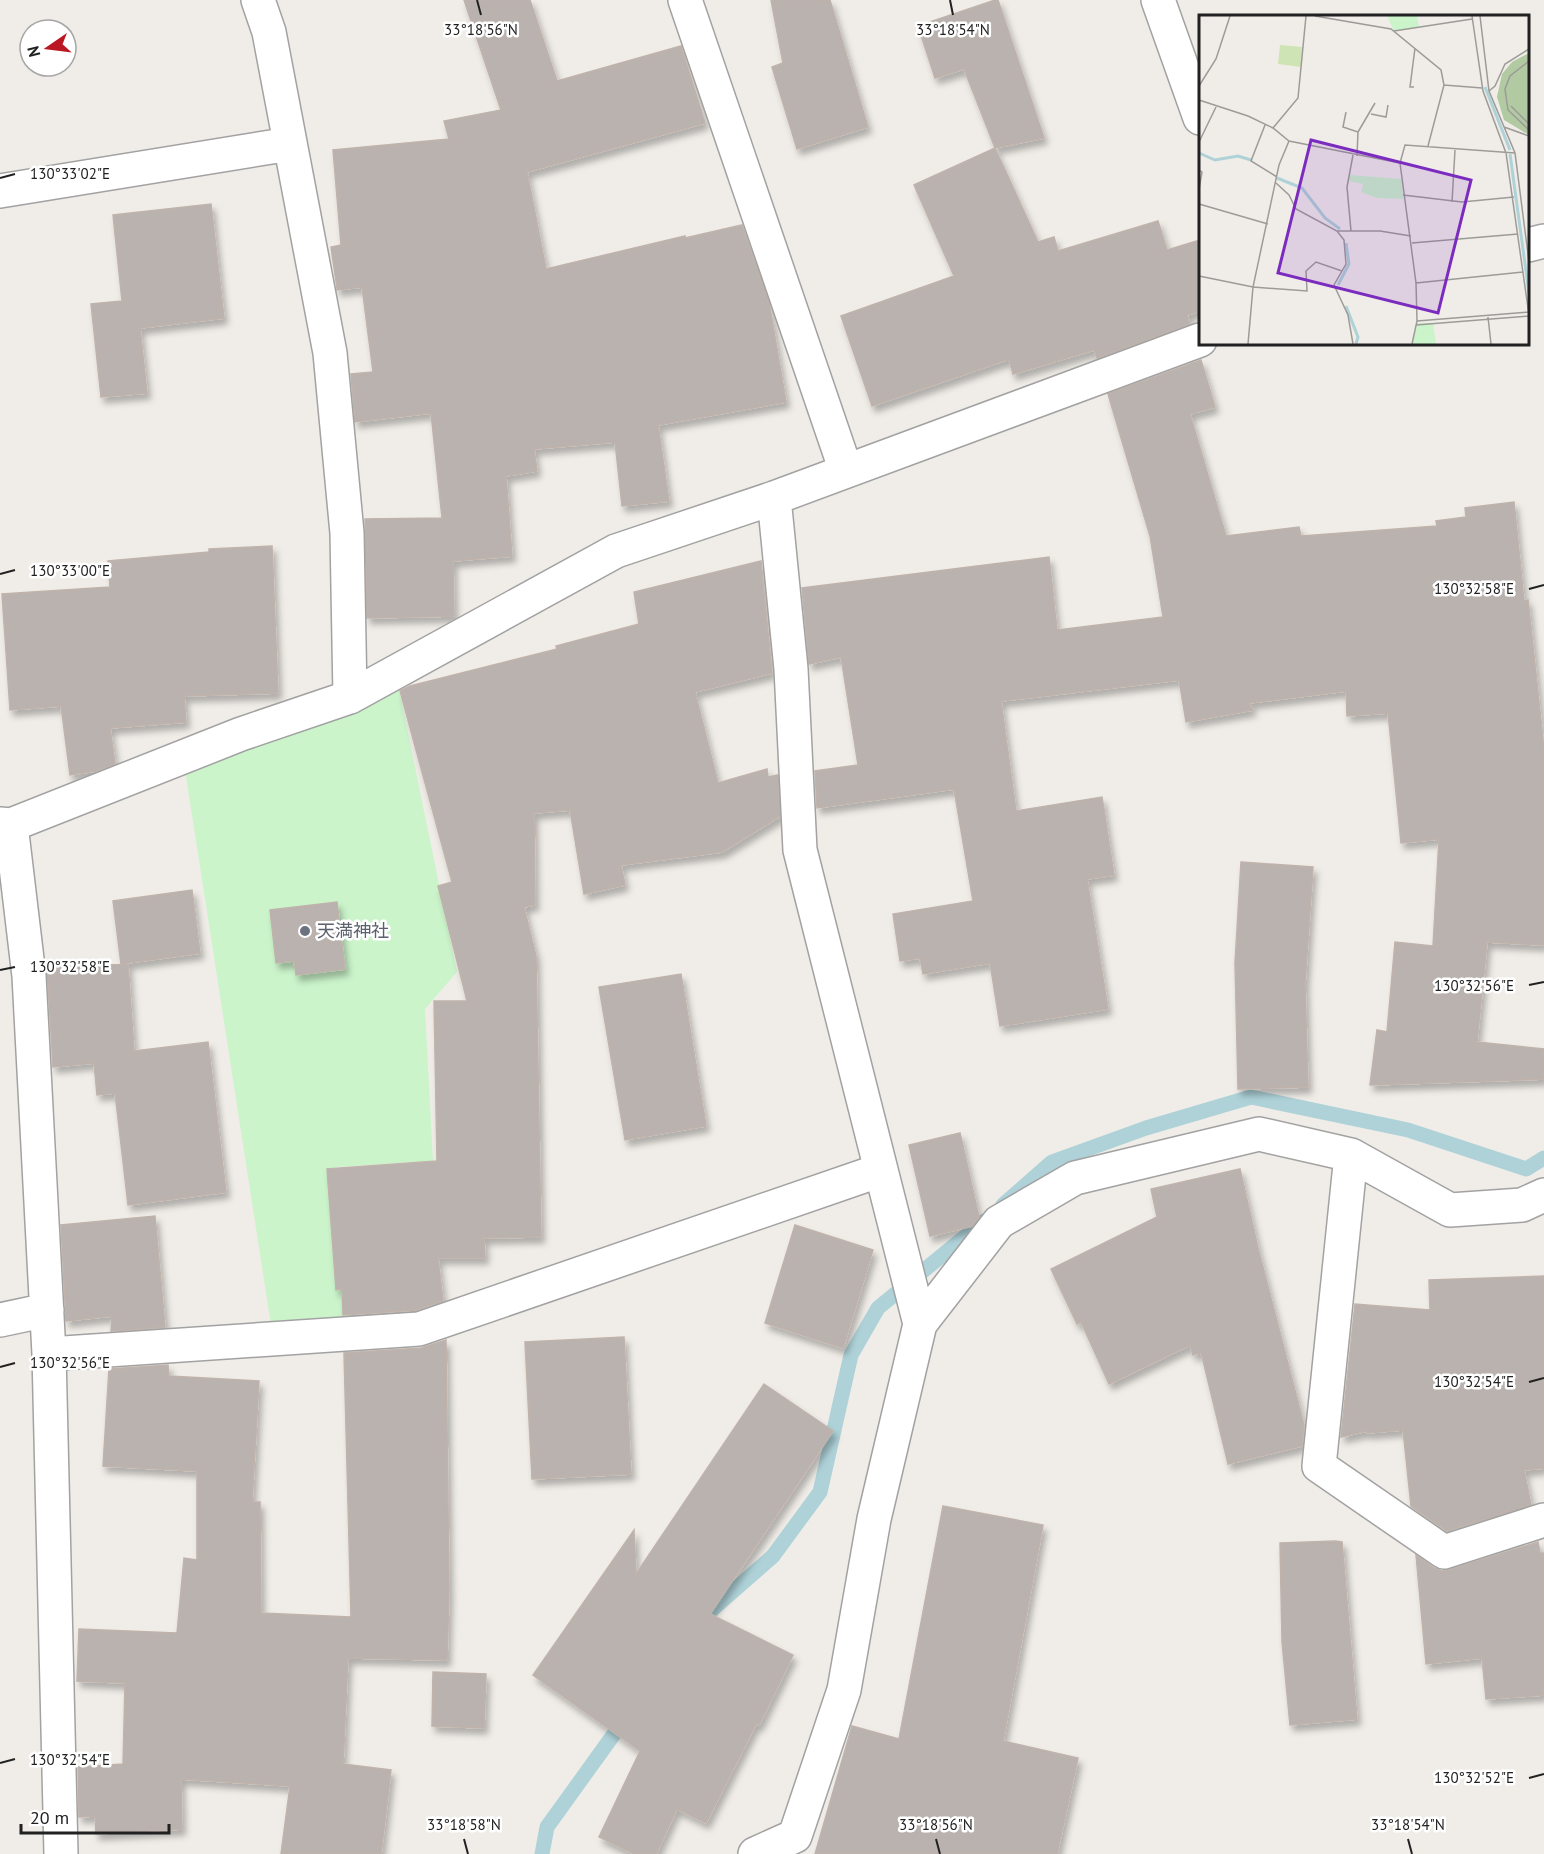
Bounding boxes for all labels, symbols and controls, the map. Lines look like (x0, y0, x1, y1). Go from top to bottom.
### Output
inset map (1199, 15, 1529, 345)
north arrow (18, 18, 78, 78)
text: 33°18'56"N (444, 20, 518, 39)
text: 33°18'54"N (916, 20, 990, 39)
text: N (22, 44, 44, 59)
text: 130°33'02"E (30, 164, 110, 183)
text: 130°33'00"E (30, 561, 110, 580)
text: 130°32'58"E (1434, 579, 1514, 598)
place label: 天満神社 (317, 919, 389, 942)
marker: 天満神社 (298, 924, 312, 938)
text: 130°32'58"E (30, 957, 110, 976)
text: 130°32'56"E (1434, 976, 1514, 995)
text: 130°32'56"E (30, 1353, 110, 1372)
text: 130°32'54"E (1434, 1372, 1514, 1391)
text: 130°32'54"E (30, 1750, 110, 1769)
text: 130°32'52"E (1434, 1768, 1514, 1787)
scale bar (21, 1797, 170, 1835)
text: 20 m (30, 1806, 69, 1829)
text: 33°18'58"N (427, 1815, 501, 1834)
text: 33°18'56"N (899, 1815, 973, 1834)
text: 33°18'54"N (1371, 1815, 1445, 1834)

